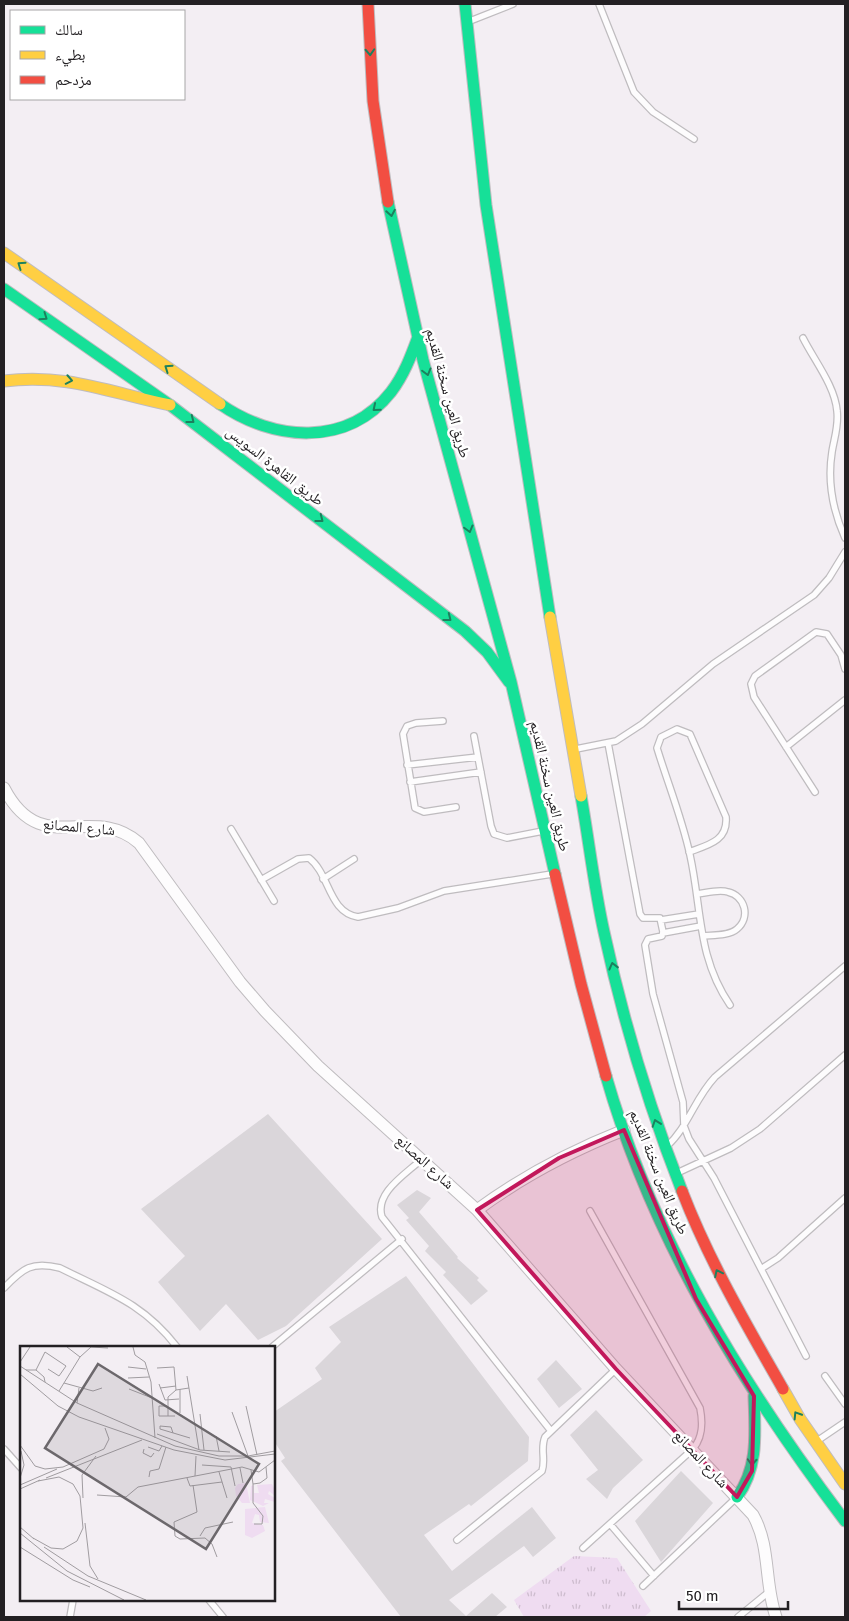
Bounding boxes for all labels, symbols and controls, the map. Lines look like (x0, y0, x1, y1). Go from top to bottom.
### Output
legend (10, 10, 185, 100)
text: سالك (55, 21, 83, 39)
text: بطيء (55, 46, 85, 67)
one-way arrow (365, 49, 376, 57)
text: مزدحم (55, 71, 92, 90)
one-way arrow (386, 209, 396, 218)
one-way arrow (17, 262, 27, 271)
one-way arrow (38, 311, 48, 320)
street label: طريق العين سخنة القديم (421, 326, 474, 460)
one-way arrow (165, 365, 174, 374)
one-way arrow (421, 367, 432, 376)
one-way arrow (65, 374, 74, 385)
one-way arrow (373, 402, 382, 410)
one-way arrow (185, 415, 194, 423)
street label: طريق القاهرة السويس (222, 422, 327, 511)
one-way arrow (314, 514, 323, 522)
one-way arrow (464, 524, 474, 532)
one-way arrow (443, 613, 452, 622)
street label: طريق العين سخنة القديم (525, 719, 574, 853)
street label: شارع المصانع (42, 815, 116, 840)
one-way arrow (608, 962, 619, 971)
street label: طريق العين سخنة القديم (625, 1107, 692, 1238)
one-way arrow (652, 1119, 662, 1128)
street label: شارع المصانع (391, 1131, 458, 1194)
one-way arrow (714, 1269, 724, 1278)
inset map (20, 1346, 275, 1601)
one-way arrow (794, 1411, 804, 1420)
street label: شارع المصانع (669, 1426, 732, 1492)
one-way arrow (747, 1458, 758, 1466)
scale bar (679, 1578, 788, 1610)
text: 50 m (686, 1587, 719, 1605)

